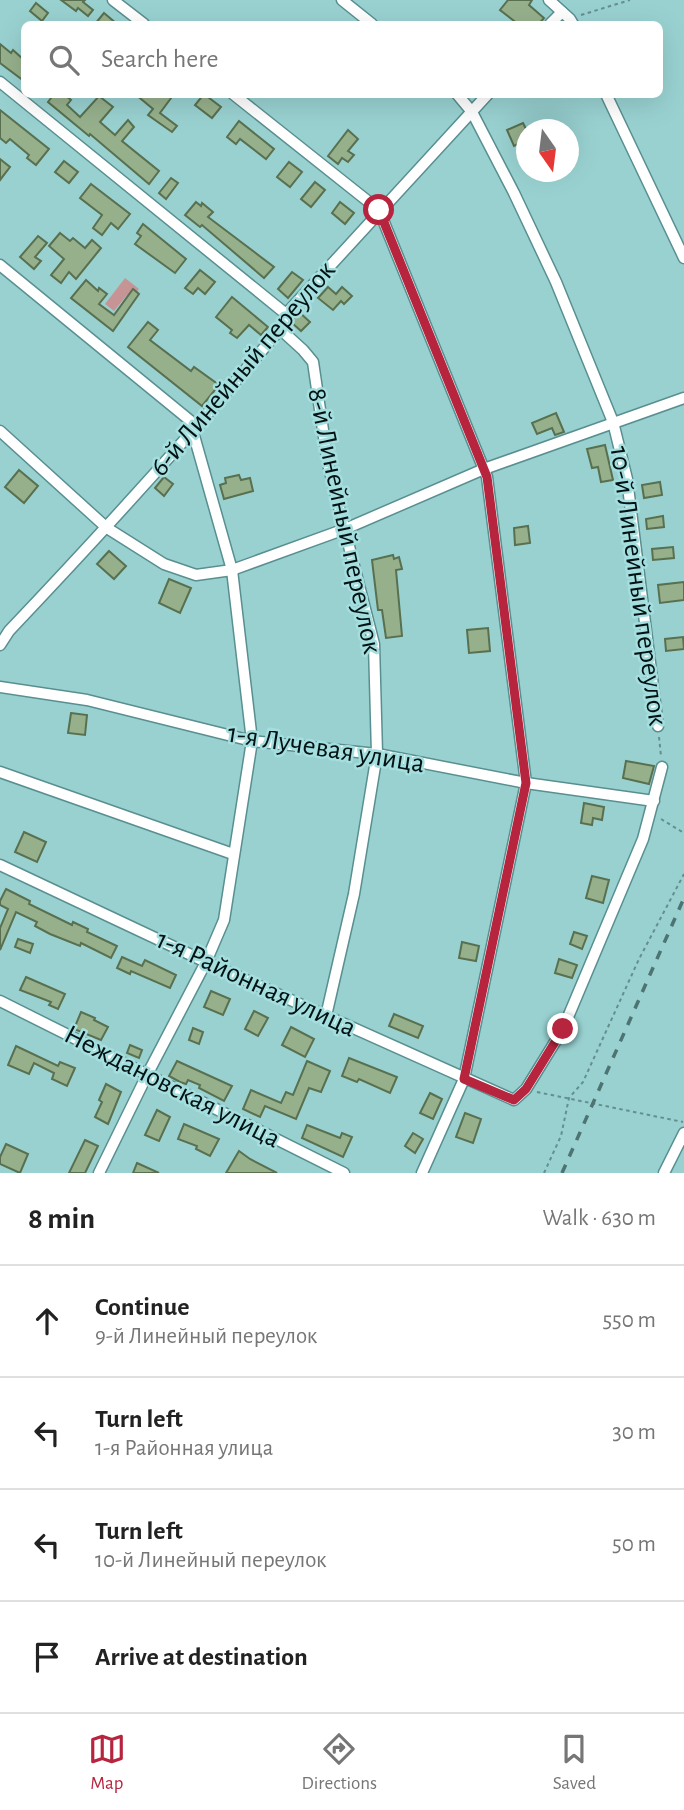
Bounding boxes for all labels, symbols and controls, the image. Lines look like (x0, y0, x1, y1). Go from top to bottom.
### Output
search box (21, 21, 663, 98)
icon: search (45, 41, 83, 79)
text: Search here (101, 46, 219, 72)
north arrow (516, 119, 579, 182)
route start (363, 194, 394, 225)
street label: 6-й Линейный переулок (145, 256, 341, 482)
street label: 8-й Линейный переулок (302, 386, 386, 657)
street label: 10-й Линейный переулок (605, 444, 672, 728)
street label: 1-я Лучевая улица (226, 720, 427, 778)
street label: 1-я Районная улица (152, 925, 360, 1043)
route end (547, 1013, 578, 1044)
street label: Неждановская улица (59, 1020, 285, 1154)
text: 8 min (28, 1204, 95, 1234)
text: Walk · 630 m (542, 1207, 656, 1230)
text: Continue (95, 1294, 190, 1320)
icon: ahead (28, 1302, 66, 1340)
text: 550 m (602, 1309, 656, 1332)
text: 9-й Линейный переулок (95, 1325, 317, 1348)
text: Turn left (95, 1406, 183, 1432)
icon: left (28, 1414, 66, 1452)
text: 30 m (612, 1421, 656, 1444)
text: 1-я Районная улица (95, 1437, 273, 1460)
text: Turn left (95, 1518, 183, 1544)
icon: left (28, 1526, 66, 1564)
text: 50 m (612, 1533, 656, 1556)
text: 10-й Линейный переулок (95, 1549, 327, 1572)
icon: arrive (28, 1638, 66, 1676)
text: Arrive at destination (95, 1644, 308, 1670)
tab: Map (88, 1730, 126, 1795)
tab: Directions (301, 1730, 377, 1795)
tab: Saved (553, 1730, 596, 1795)

